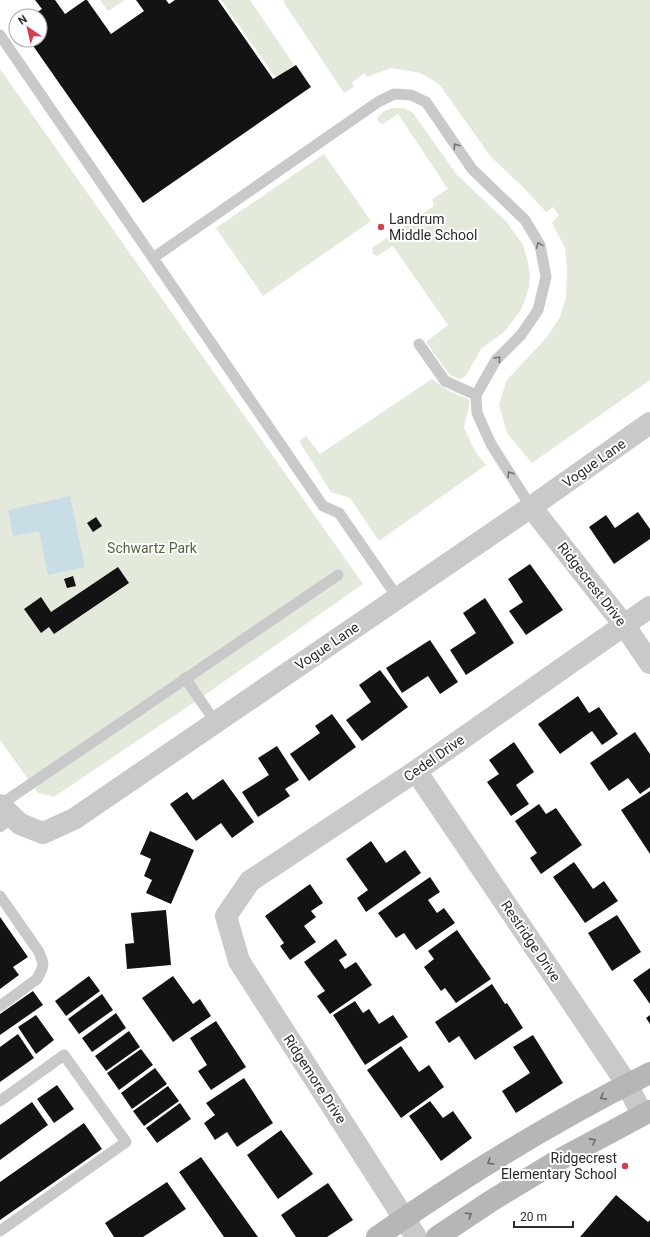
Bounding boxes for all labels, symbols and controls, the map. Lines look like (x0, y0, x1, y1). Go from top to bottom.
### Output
north arrow (8, 8, 48, 48)
text: N (16, 12, 30, 28)
one-way arrow (453, 143, 461, 150)
place label: Landrum Middle School (389, 211, 477, 243)
marker: Landrum Middle School (376, 222, 386, 232)
one-way arrow (535, 242, 543, 249)
one-way arrow (494, 356, 501, 363)
street label: Vogue Lane (559, 435, 629, 491)
one-way arrow (508, 471, 515, 478)
street label: Ridgecrest Drive (555, 539, 629, 629)
park label: Schwartz Park (107, 540, 198, 556)
street label: Vogue Lane (292, 619, 362, 673)
street label: Cedel Drive (401, 731, 467, 785)
street label: Restridge Drive (498, 898, 564, 984)
street label: Ridgemore Drive (280, 1032, 350, 1126)
one-way arrow (600, 1093, 607, 1100)
one-way arrow (589, 1139, 596, 1146)
place label: Ridgecrest Elementary School (501, 1150, 617, 1182)
one-way arrow (487, 1158, 494, 1165)
marker: Ridgecrest Elementary School (620, 1161, 630, 1171)
scale bar (514, 1203, 573, 1229)
text: 20 m (520, 1210, 547, 1224)
one-way arrow (465, 1213, 472, 1220)

